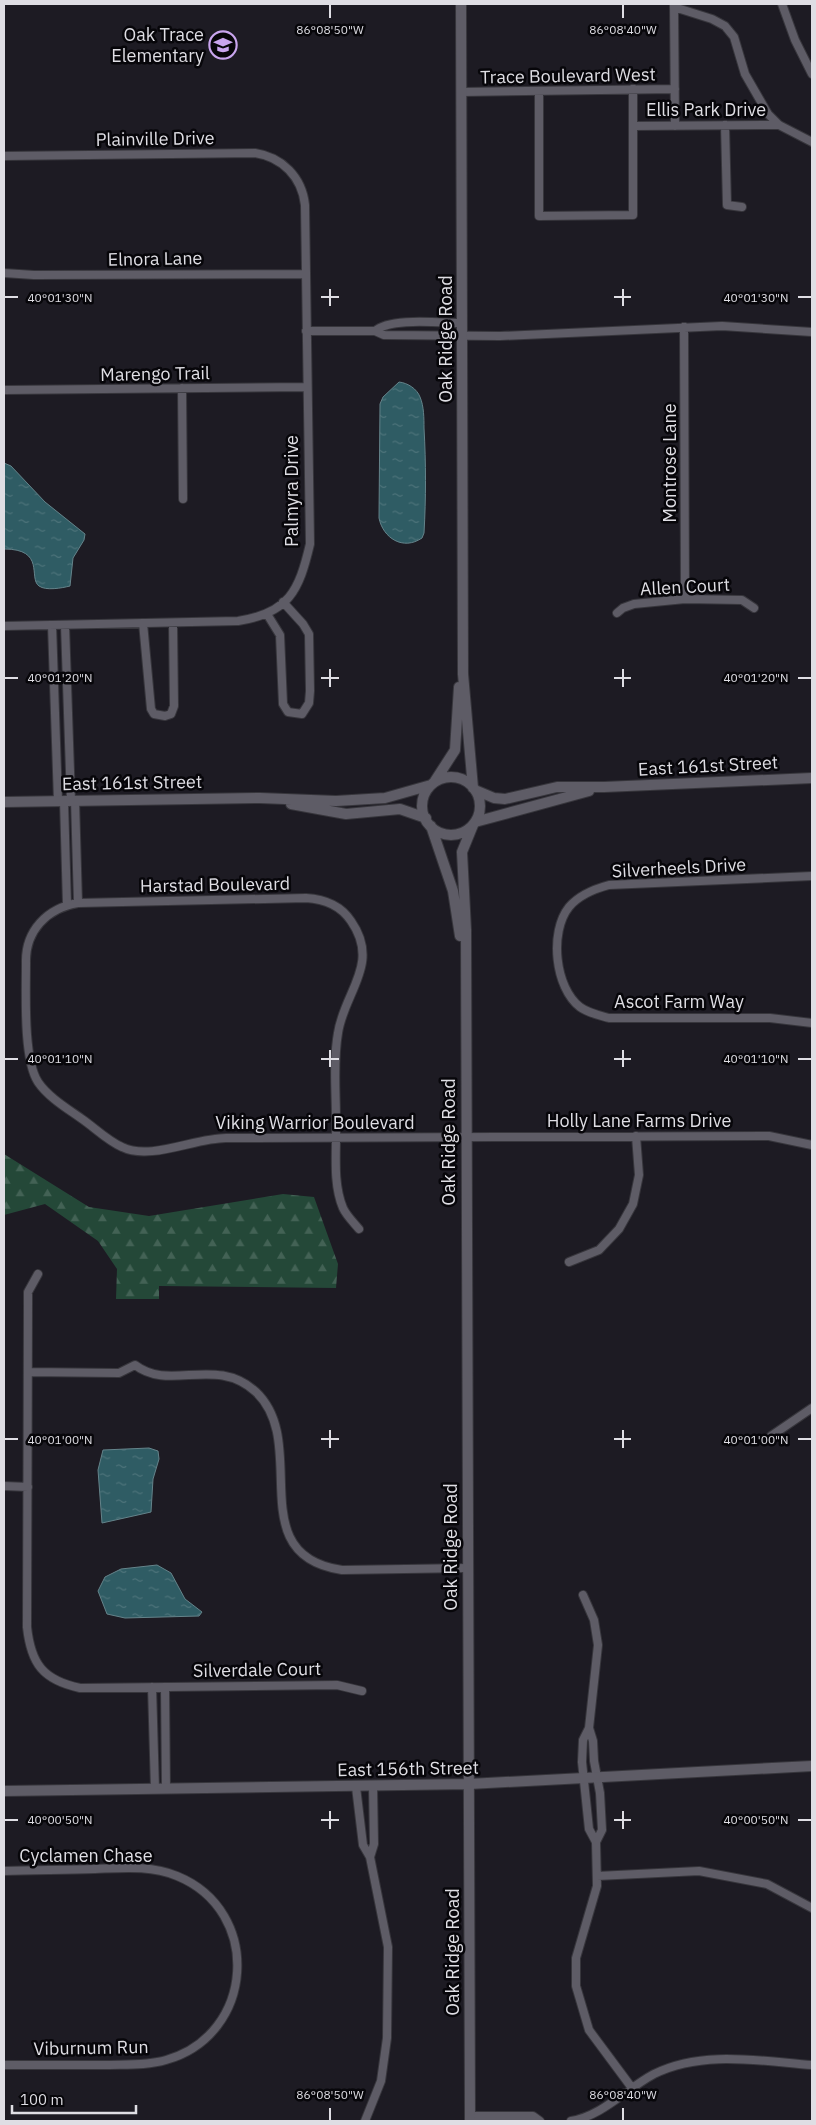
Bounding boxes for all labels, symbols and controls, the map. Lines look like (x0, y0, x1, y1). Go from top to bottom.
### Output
text: 86°08'50"W (296, 22, 364, 37)
text: 86°08'40"W (589, 22, 657, 37)
place label: Oak Trace Elementary (111, 23, 204, 67)
school or university icon: Oak Trace Elementary (208, 30, 238, 60)
street label: Trace Boulevard West (480, 62, 656, 89)
street label: Ellis Park Drive (646, 98, 766, 121)
street label: Plainville Drive (95, 126, 215, 151)
street label: Elnora Lane (107, 246, 203, 271)
street label: Oak Ridge Road (434, 275, 457, 403)
text: 40°01'30"N (27, 290, 93, 305)
text: 40°01'30"N (723, 290, 789, 305)
street label: Marengo Trail (100, 361, 210, 386)
street label: Montrose Lane (658, 403, 681, 523)
street label: Palmyra Drive (280, 435, 303, 547)
street label: Allen Court (639, 573, 731, 600)
text: 40°01'20"N (27, 670, 93, 685)
text: 40°01'20"N (723, 670, 789, 685)
street label: East 161st Street (637, 750, 779, 781)
street label: East 161st Street (62, 770, 202, 795)
street label: Silverheels Drive (611, 852, 747, 883)
street label: Harstad Boulevard (140, 872, 290, 897)
street label: Ascot Farm Way (614, 990, 744, 1013)
text: 40°01'10"N (27, 1051, 93, 1066)
text: 40°01'10"N (723, 1051, 789, 1066)
street label: Oak Ridge Road (437, 1078, 460, 1206)
street label: Holly Lane Farms Drive (547, 1109, 731, 1132)
street label: Viking Warrior Boulevard (215, 1111, 415, 1134)
text: 40°01'00"N (27, 1432, 93, 1447)
text: 40°01'00"N (723, 1432, 789, 1447)
street label: Oak Ridge Road (439, 1483, 462, 1611)
street label: Silverdale Court (193, 1657, 321, 1682)
street label: East 156th Street (337, 1756, 479, 1781)
text: 40°00'50"N (27, 1812, 93, 1827)
text: 40°00'50"N (723, 1812, 789, 1827)
street label: Cyclamen Chase (19, 1844, 153, 1867)
street label: Oak Ridge Road (441, 1888, 464, 2016)
street label: Viburnum Run (33, 2035, 149, 2060)
scale bar (12, 2082, 136, 2114)
text: 86°08'50"W (296, 2087, 364, 2102)
text: 86°08'40"W (589, 2087, 657, 2102)
text: 100 m (20, 2090, 64, 2109)

